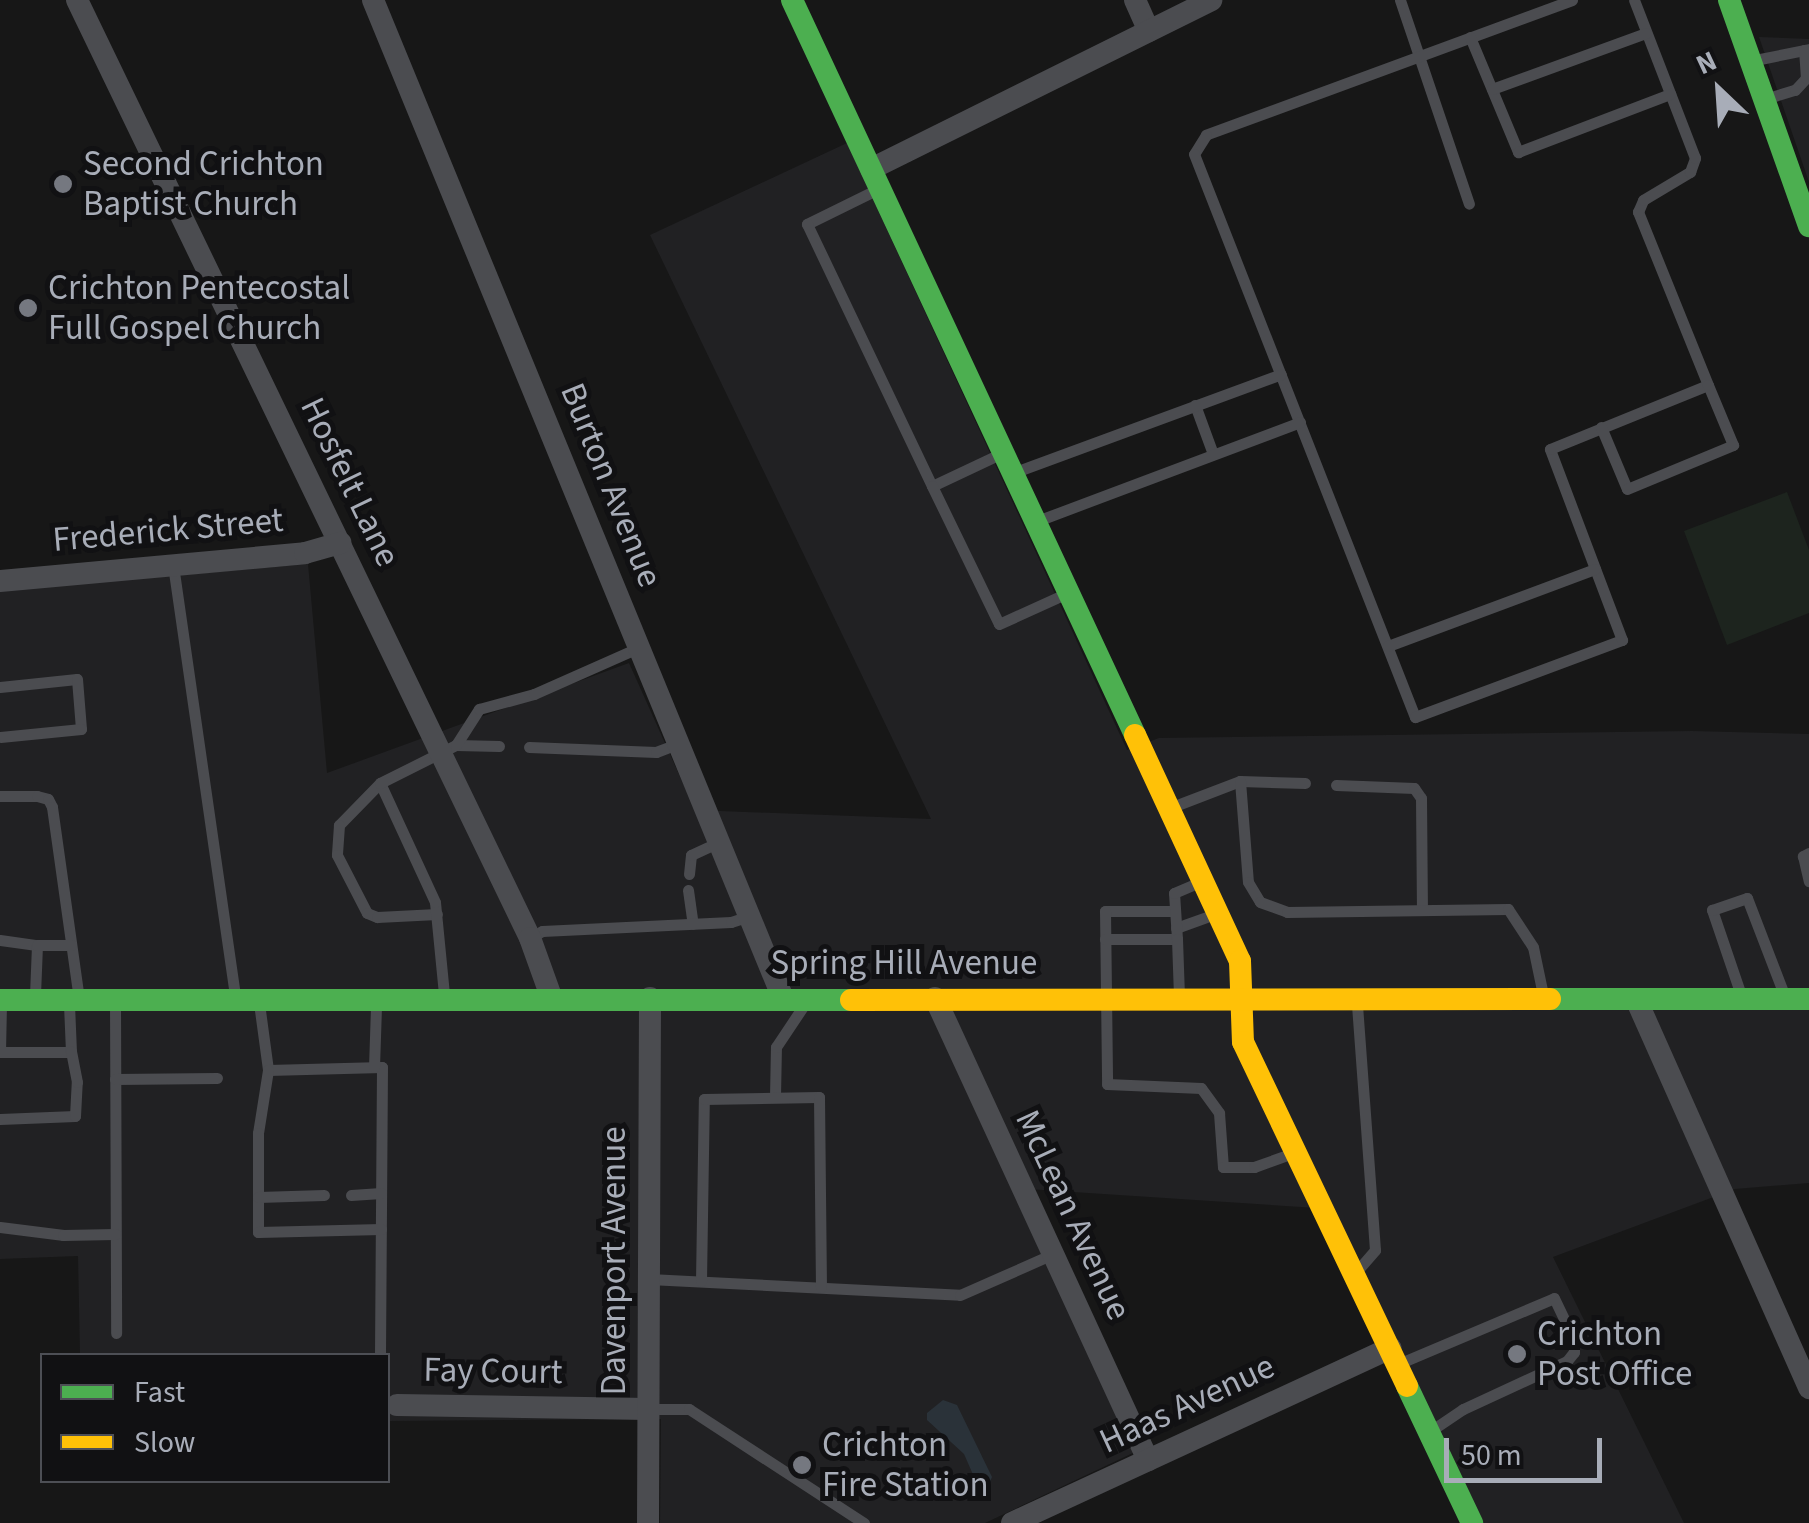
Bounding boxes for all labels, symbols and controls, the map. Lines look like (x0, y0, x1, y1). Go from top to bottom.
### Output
north arrow (1669, 40, 1769, 140)
text: N (1689, 41, 1723, 85)
place label: Second Crichton Baptist Church (83, 143, 324, 225)
marker: Second Crichton Baptist Church (52, 173, 74, 195)
place label: Crichton Pentecostal Full Gospel Church (48, 267, 350, 349)
marker: Crichton Pentecostal Full Gospel Church (17, 297, 39, 319)
street label: Burton Avenue (551, 377, 671, 593)
street label: Hosfelt Lane (291, 391, 409, 573)
street label: Frederick Street (51, 499, 285, 561)
street label: Spring Hill Avenue (771, 942, 1037, 984)
street label: McLean Avenue (1006, 1103, 1140, 1327)
street label: Davenport Avenue (593, 1126, 635, 1396)
place label: Crichton Post Office (1537, 1313, 1692, 1395)
marker: Crichton Post Office (1506, 1343, 1528, 1365)
street label: Haas Avenue (1093, 1345, 1281, 1463)
street label: Fay Court (423, 1349, 563, 1393)
legend (40, 1353, 390, 1483)
text: Fast (134, 1371, 185, 1414)
scale bar (1449, 1418, 1606, 1480)
text: Slow (134, 1421, 195, 1464)
place label: Crichton Fire Station (822, 1424, 989, 1506)
text: 50 m (1461, 1434, 1522, 1477)
marker: Crichton Fire Station (791, 1454, 813, 1476)

